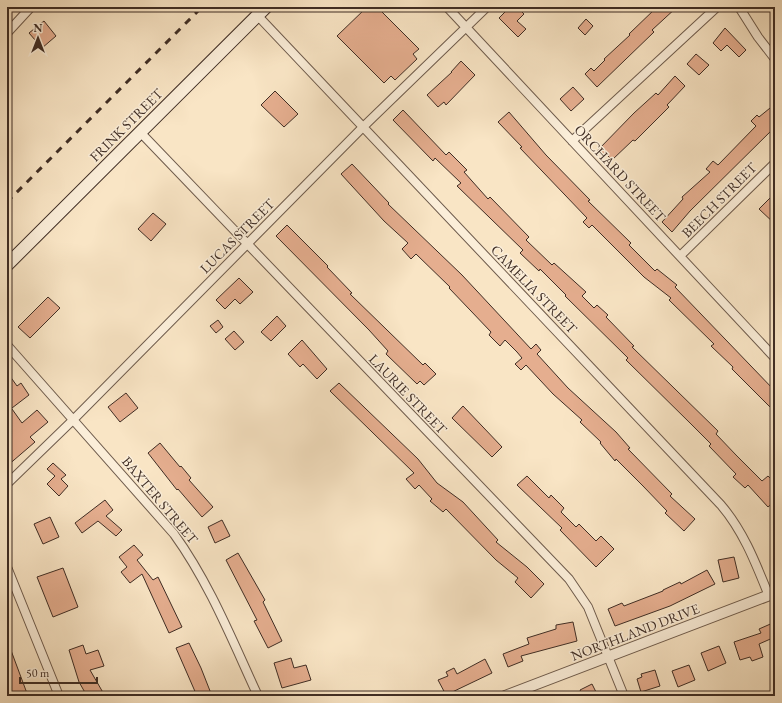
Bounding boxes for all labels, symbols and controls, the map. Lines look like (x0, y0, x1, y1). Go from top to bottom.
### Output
north arrow (18, 18, 58, 58)
text: N (34, 21, 43, 35)
street label: FRINK STREET (86, 84, 167, 165)
street label: ORCHARD STREET (570, 121, 670, 226)
street label: BEECH STREET (678, 158, 761, 241)
street label: LUCAS STREET (196, 194, 279, 277)
street label: CAMELIA STREET (487, 241, 581, 338)
street label: LAURIE STREET (365, 350, 451, 438)
street label: BAXTER STREET (118, 453, 202, 548)
street label: NORTHLAND DRIVE (568, 599, 702, 665)
scale bar (20, 659, 97, 685)
text: 50 m (26, 665, 50, 681)

